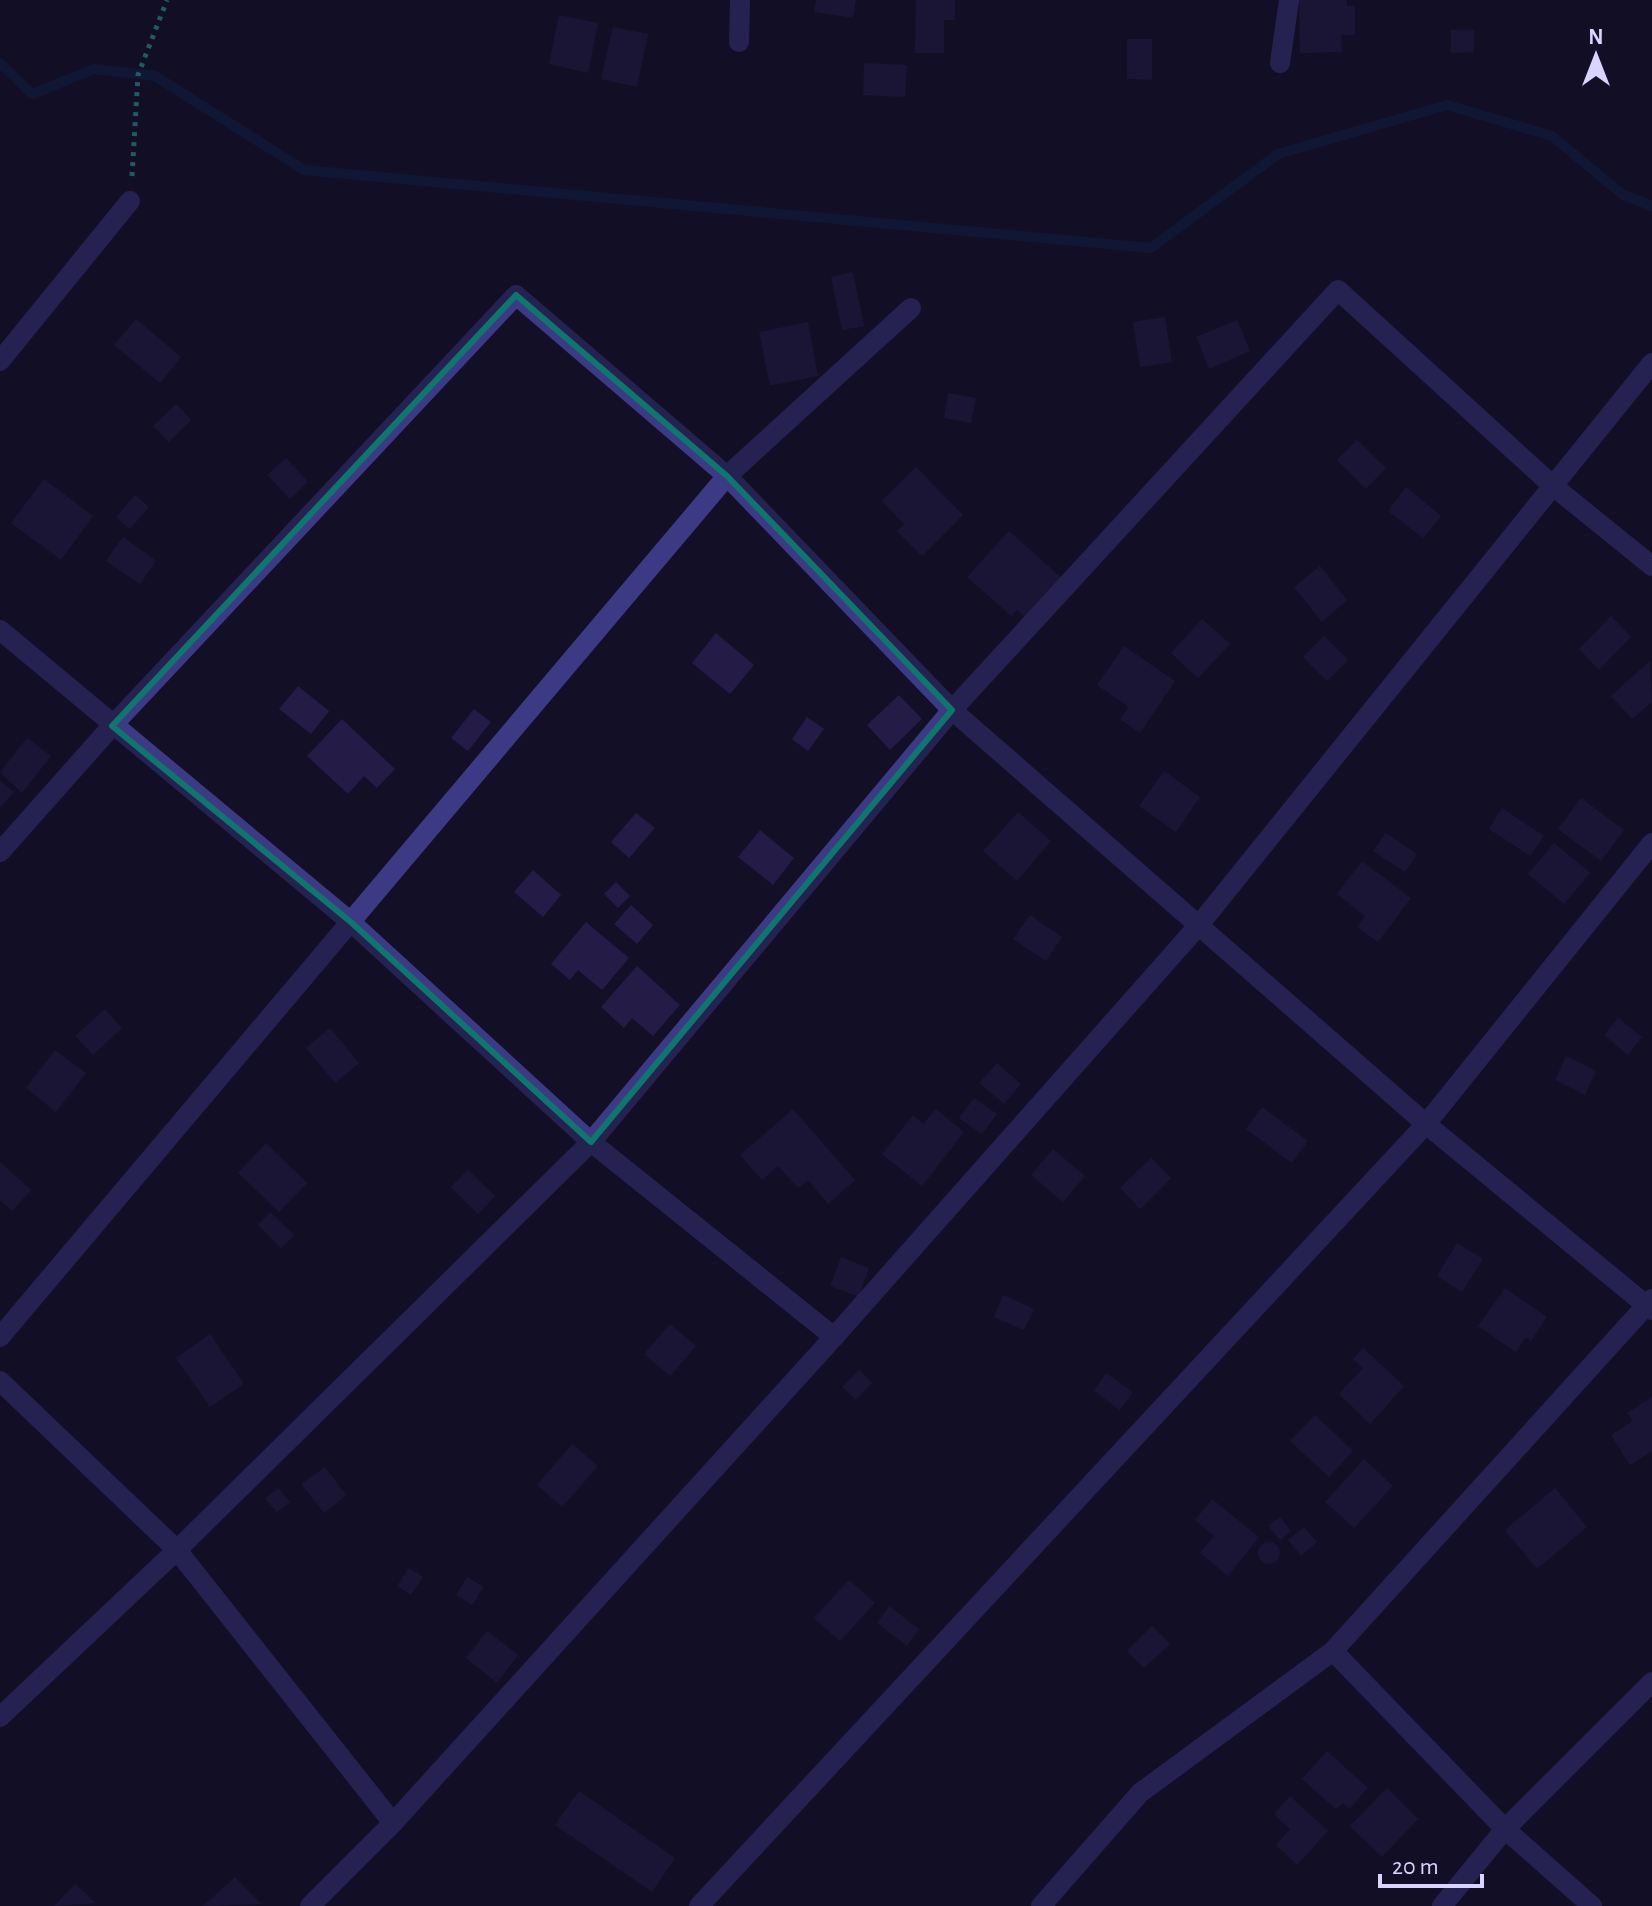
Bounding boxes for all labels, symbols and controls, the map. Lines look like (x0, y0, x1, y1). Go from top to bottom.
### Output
north arrow (1556, 16, 1636, 96)
text: N (1588, 26, 1604, 48)
scale bar (1380, 1838, 1482, 1888)
text: 20 m (1392, 1855, 1439, 1879)

